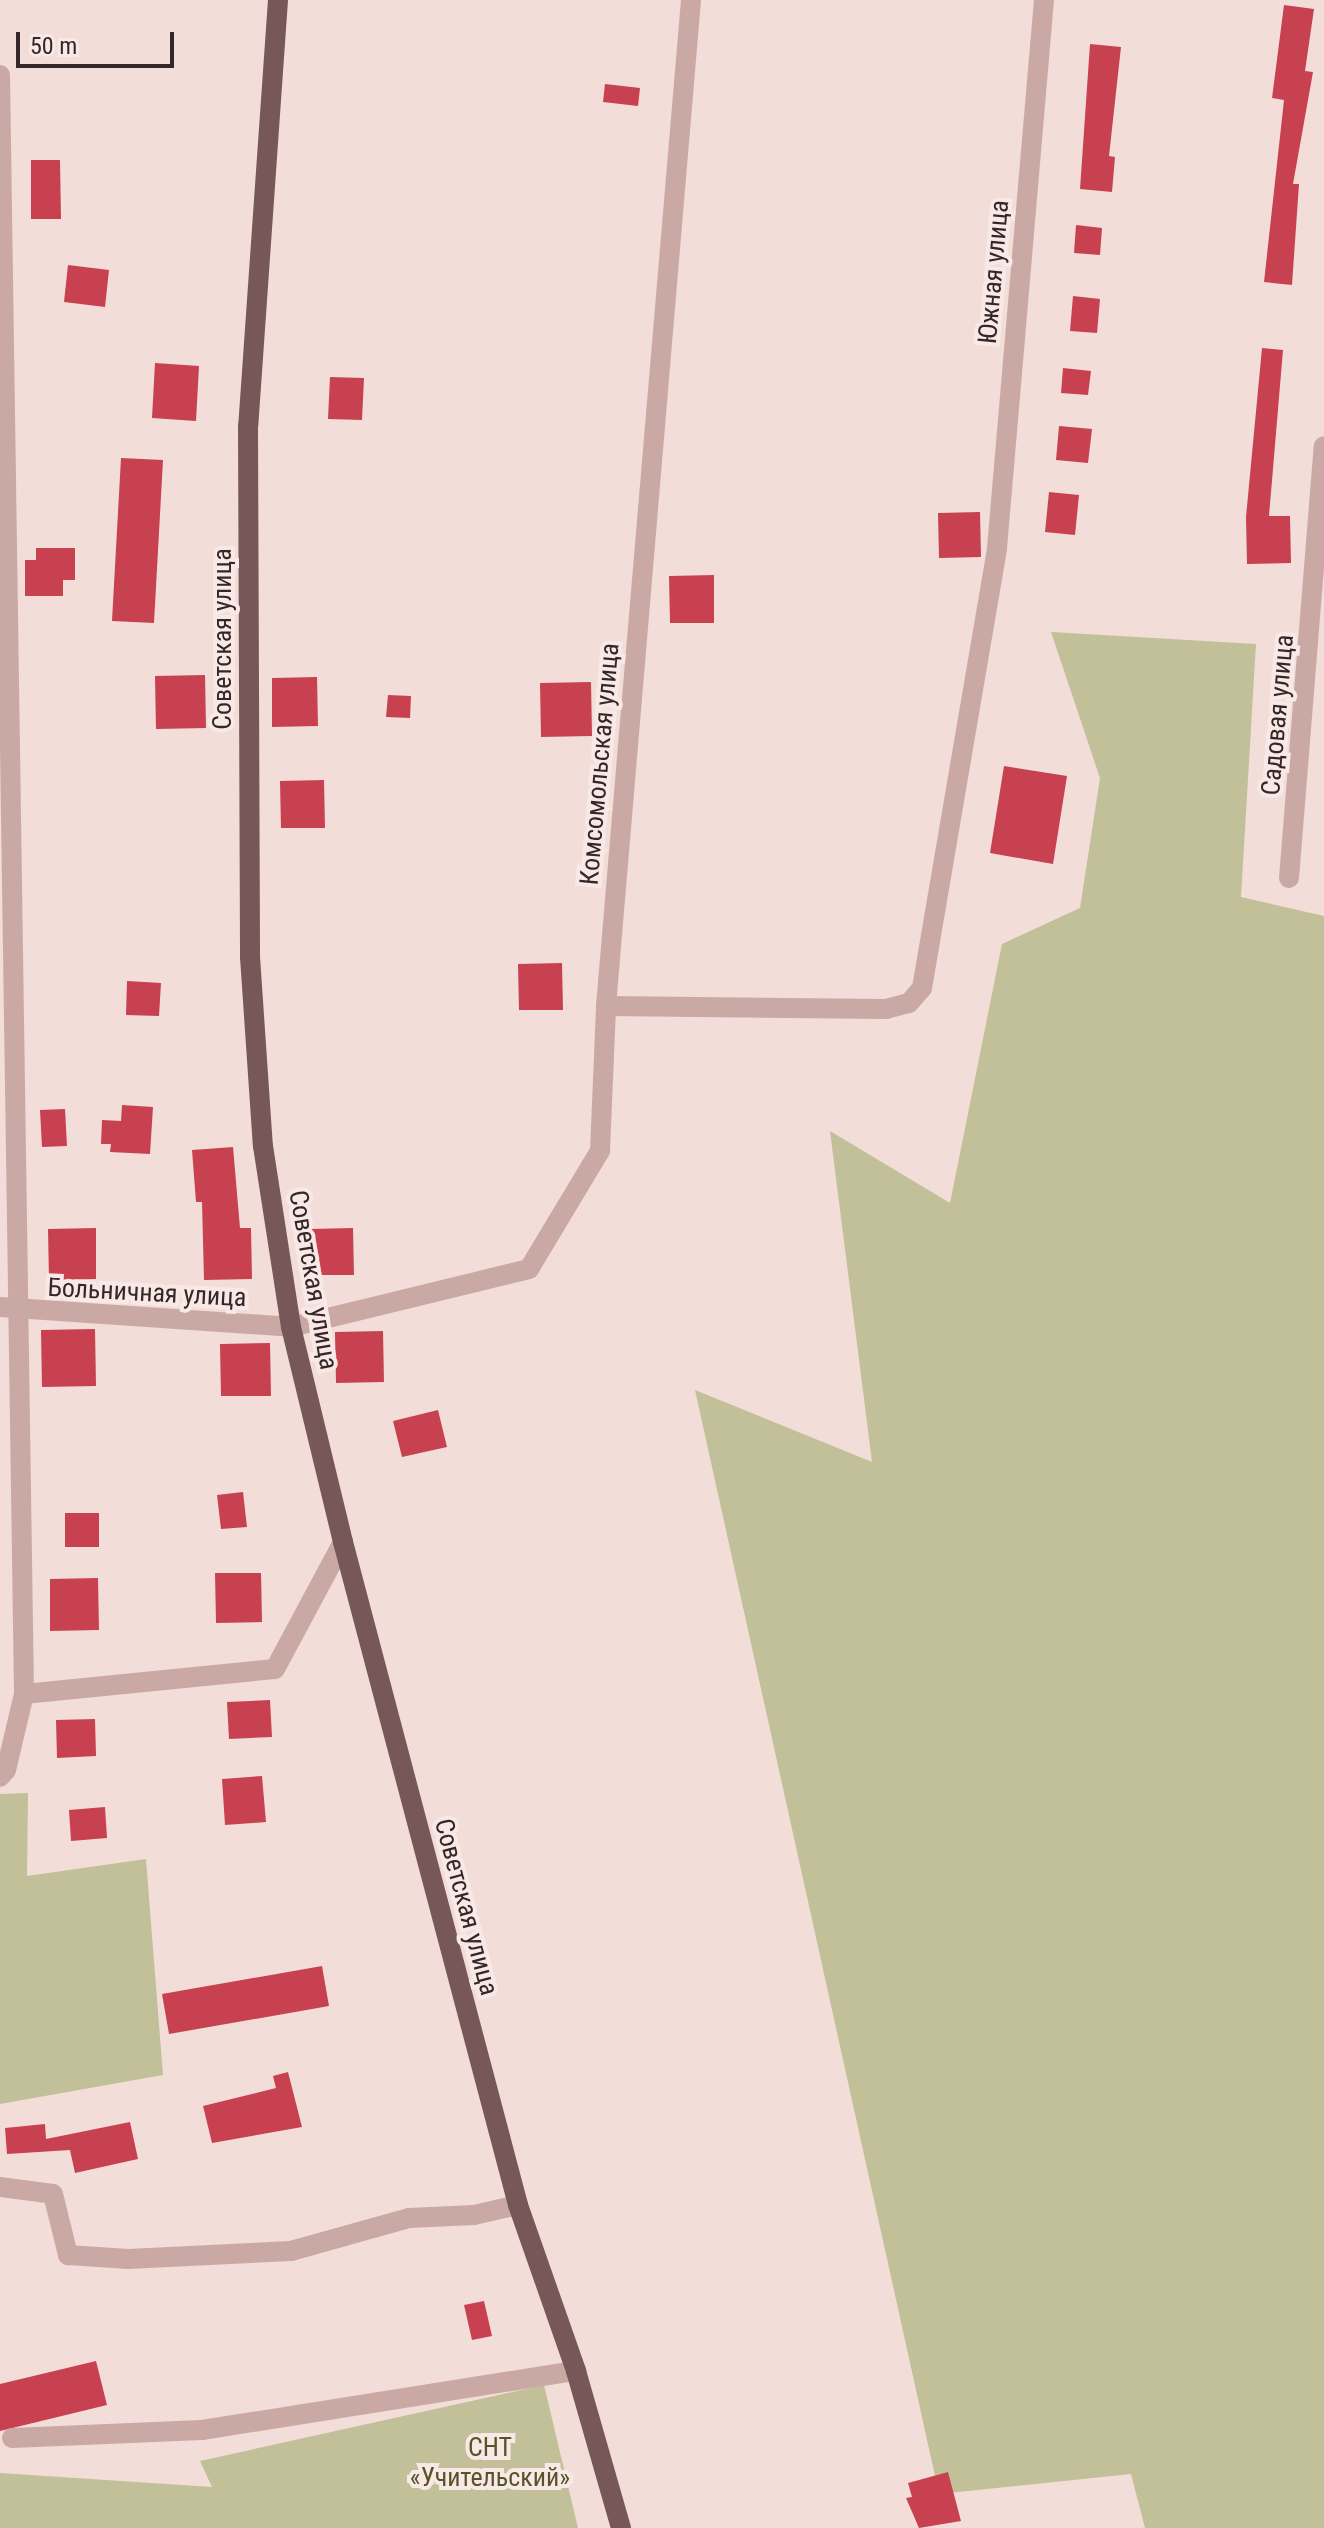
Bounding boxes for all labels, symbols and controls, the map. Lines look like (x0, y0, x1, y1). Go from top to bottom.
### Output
scale bar (20, 16, 178, 66)
text: 50 m (30, 32, 77, 60)
street label: Южная улица (972, 199, 1016, 345)
street label: Советская улица (207, 548, 239, 730)
street label: Садовая улица (1255, 633, 1301, 797)
street label: Комсомольская улица (574, 642, 626, 886)
street label: Советская улица (282, 1188, 344, 1372)
street label: Больничная улица (47, 1272, 247, 1314)
street label: Советская улица (427, 1815, 505, 1999)
park label: СНТ «Учительский» (410, 2432, 570, 2494)

